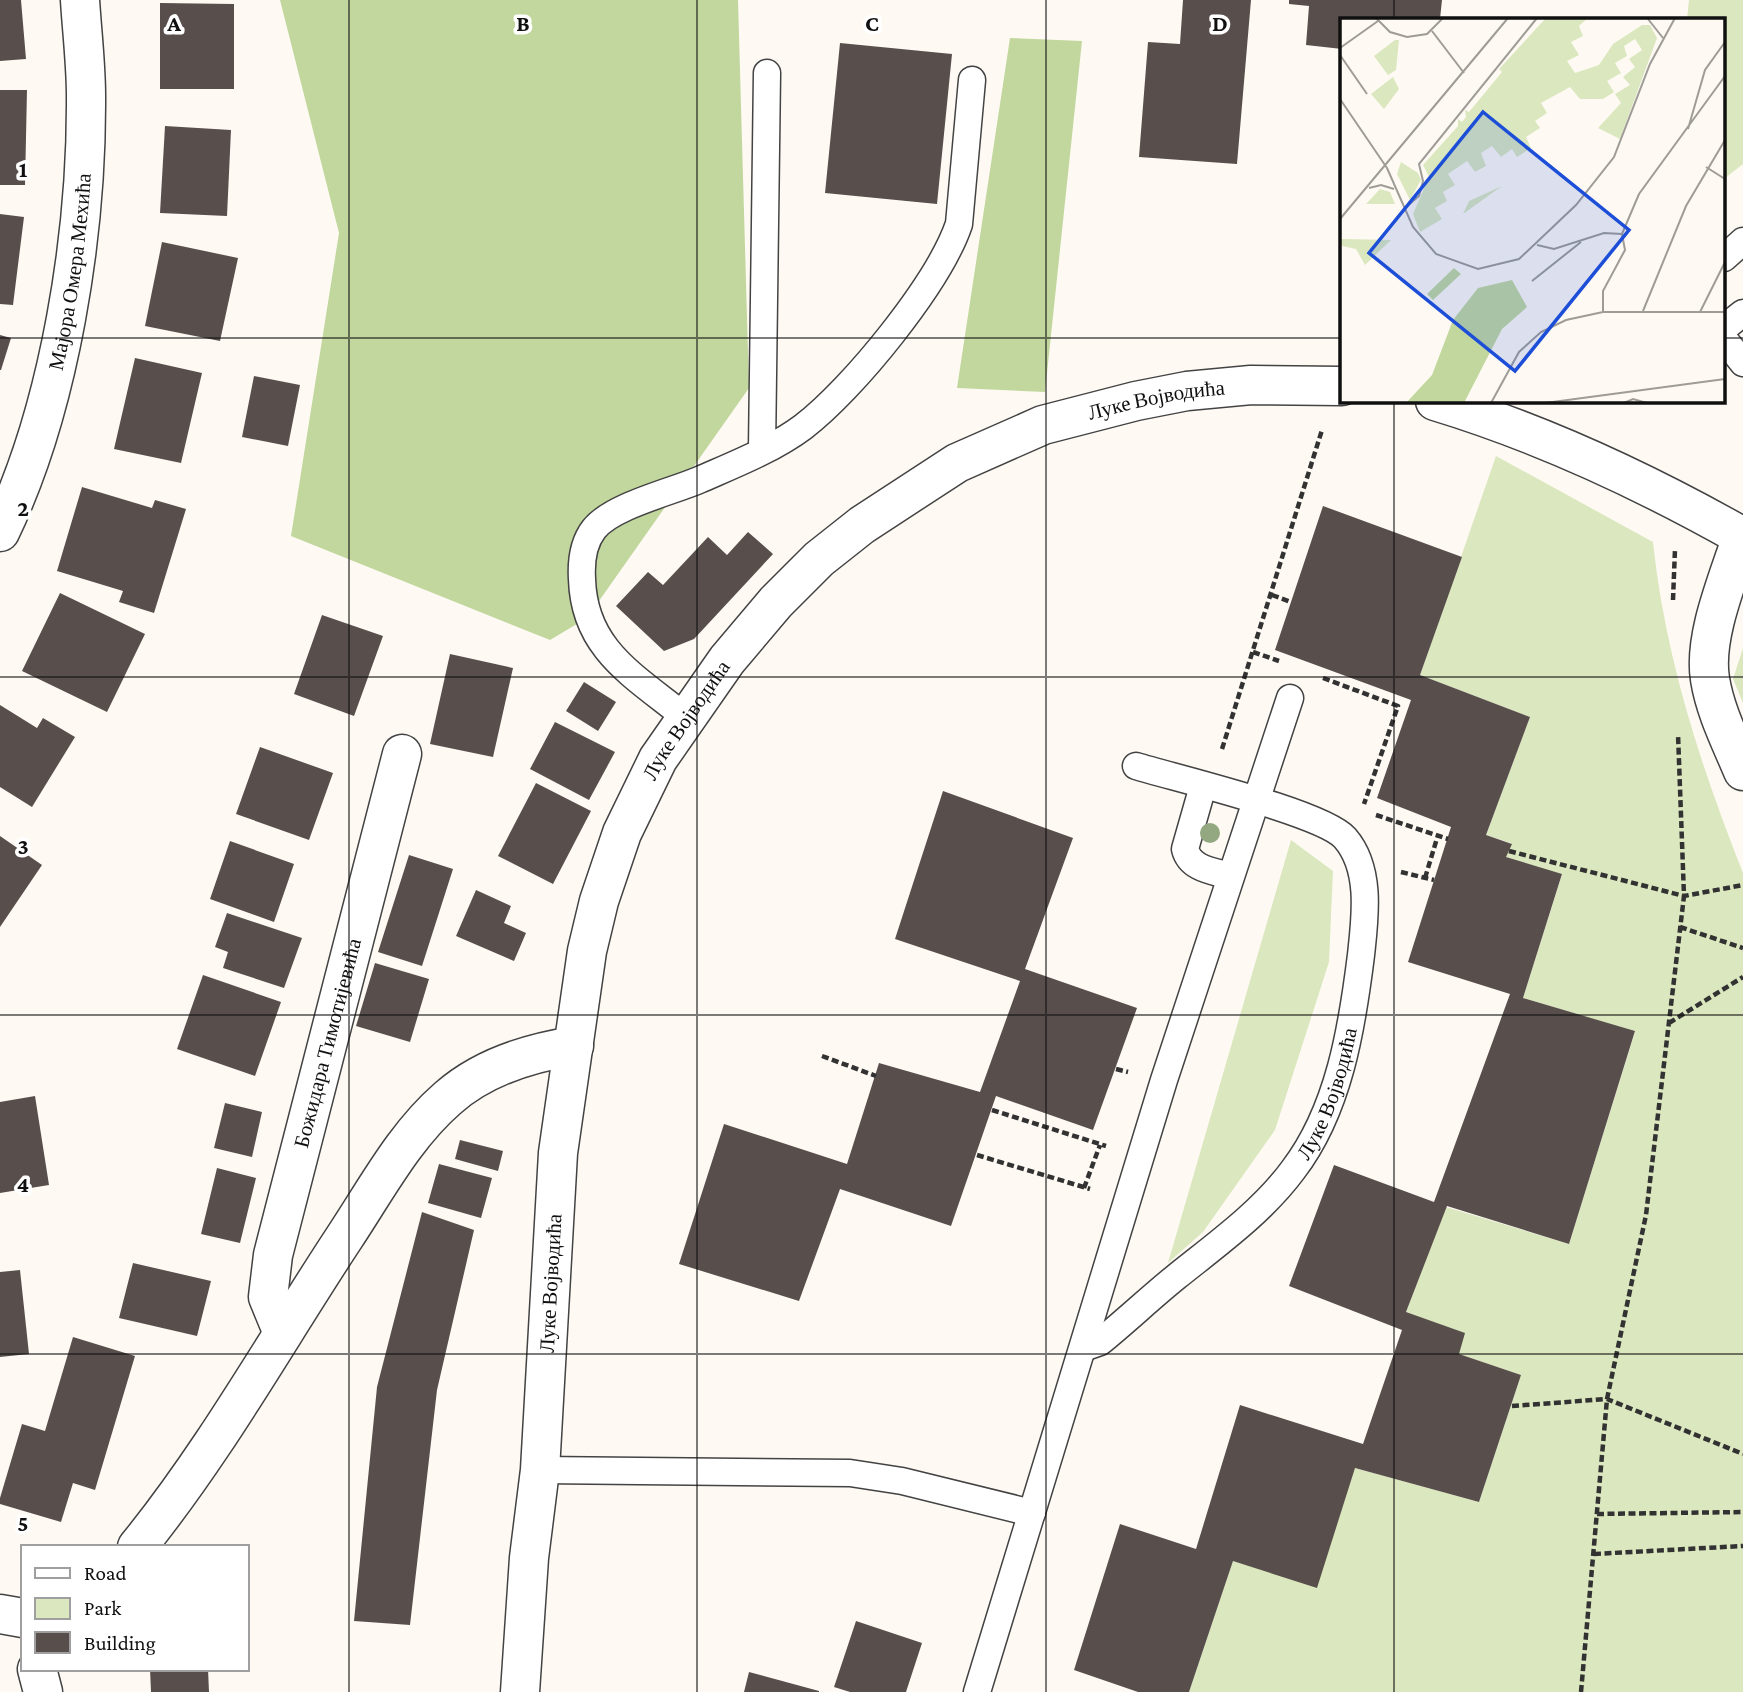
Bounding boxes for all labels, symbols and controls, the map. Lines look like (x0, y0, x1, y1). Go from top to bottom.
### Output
text: A (166, 10, 181, 36)
text: B (516, 10, 530, 36)
text: C (865, 10, 879, 36)
text: D (1212, 10, 1228, 36)
inset map (1340, 18, 1726, 402)
text: 1 (19, 156, 28, 182)
street label: Мајора Омера Мехића (44, 172, 96, 373)
street label: Луке Војводића (1085, 375, 1226, 425)
text: 2 (17, 495, 29, 521)
street label: Луке Војводића (638, 655, 735, 784)
text: 3 (17, 833, 29, 859)
street label: Божидара Тимотијевића (289, 935, 366, 1150)
street label: Луке Војводића (1292, 1025, 1362, 1164)
text: 4 (17, 1171, 29, 1197)
street label: Луке Војводића (535, 1213, 567, 1353)
text: 5 (17, 1510, 29, 1536)
legend (21, 1545, 248, 1671)
text: Road (84, 1561, 127, 1585)
text: Park (84, 1596, 121, 1620)
text: Building (84, 1631, 156, 1655)

